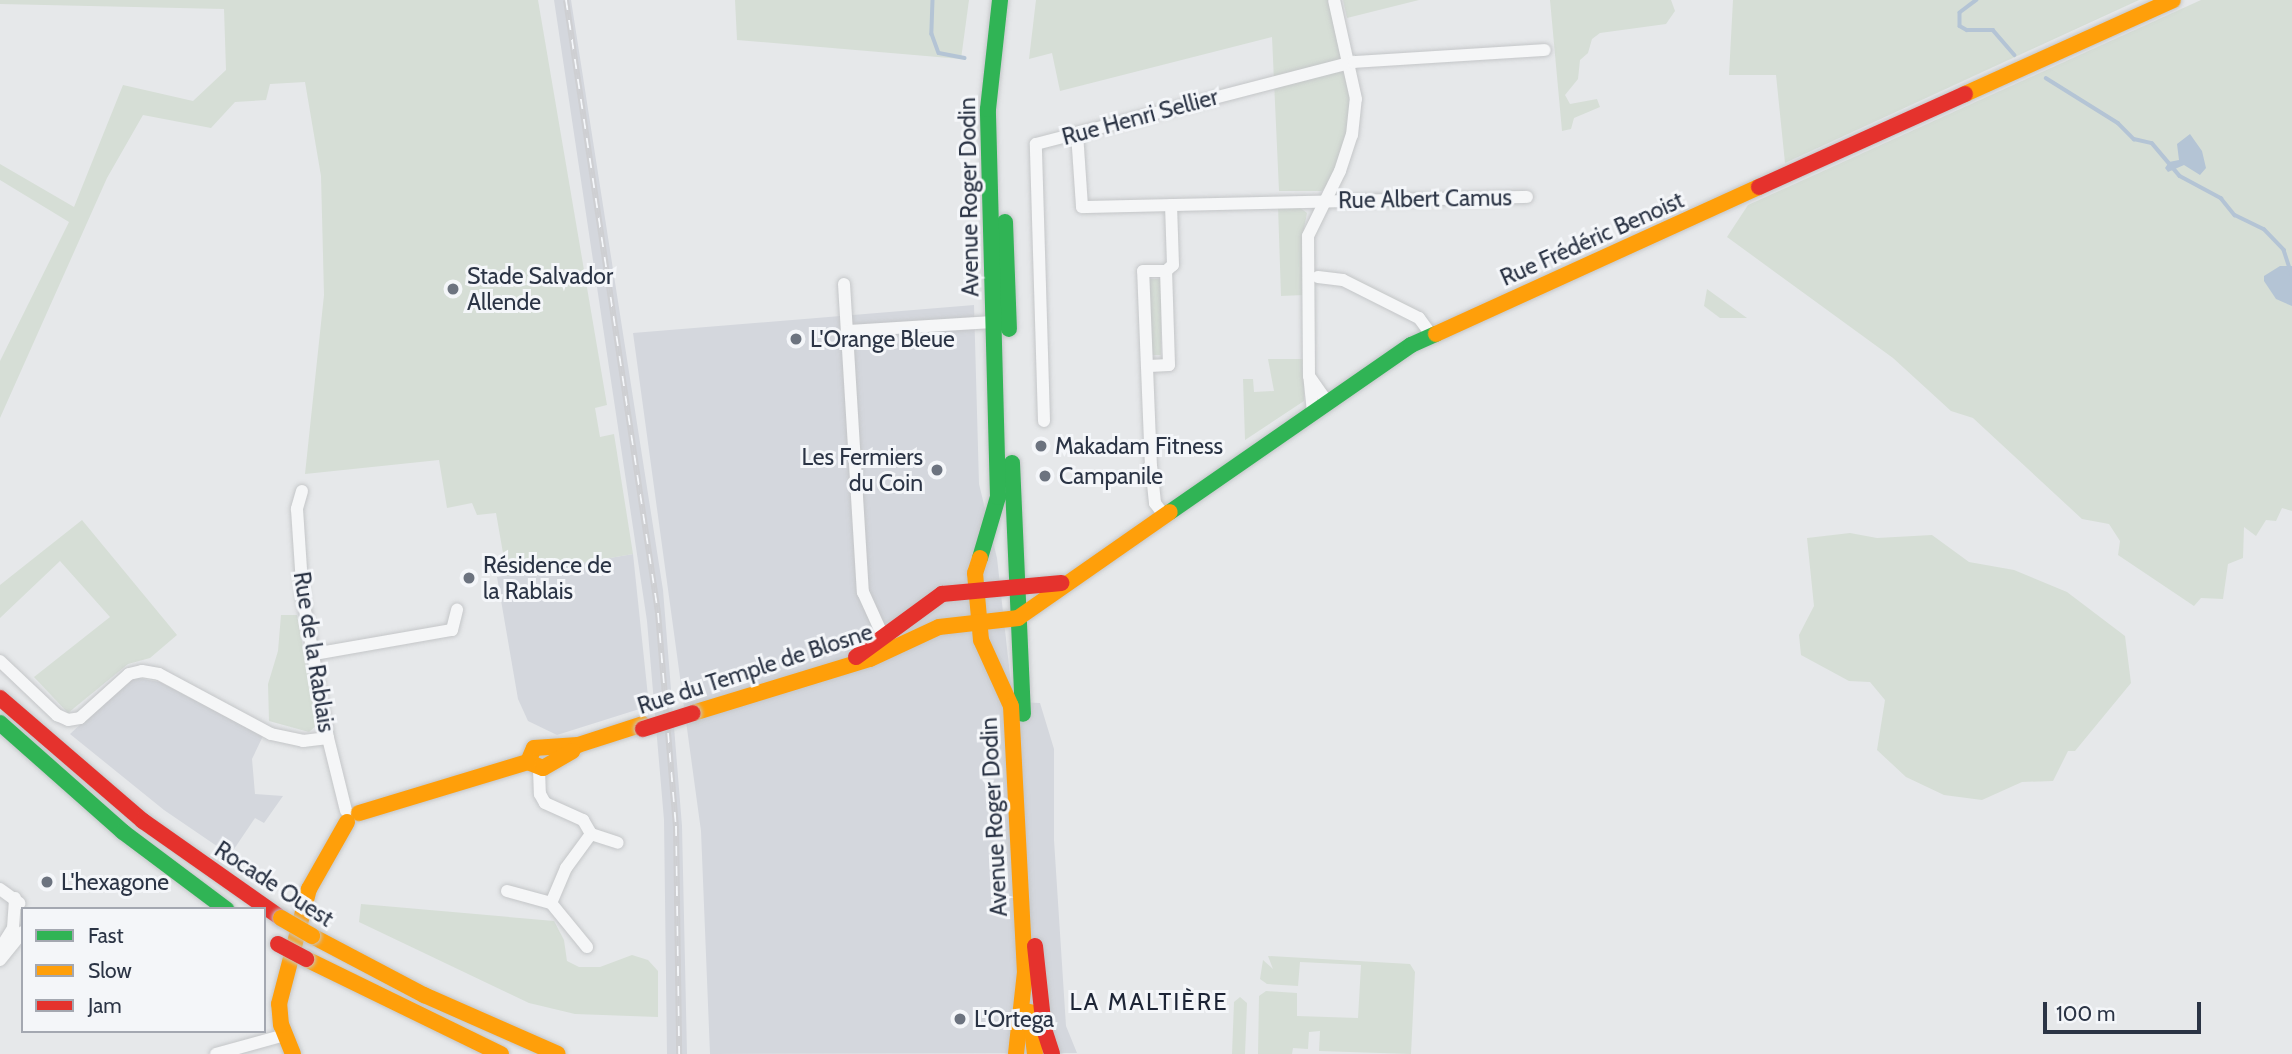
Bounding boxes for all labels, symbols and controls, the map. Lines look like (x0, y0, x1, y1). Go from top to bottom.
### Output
street label: Rue Henri Sellier (1059, 83, 1221, 151)
street label: Avenue Roger Dodin (953, 97, 985, 297)
street label: Rue Albert Camus (1338, 184, 1512, 214)
street label: Rue Frédéric Benoist (1496, 186, 1688, 292)
place label: Stade Salvador Allende (467, 262, 613, 316)
marker: Stade Salvador Allende (445, 281, 461, 297)
place label: L'Orange Bleue (810, 325, 955, 353)
marker: L'Orange Bleue (788, 331, 804, 347)
place label: Makadam Fitness (1055, 432, 1223, 460)
marker: Makadam Fitness (1033, 438, 1049, 454)
place label: Les Fermiers du Coin (802, 443, 923, 497)
marker: Les Fermiers du Coin (929, 462, 945, 478)
place label: Campanile (1059, 462, 1163, 490)
marker: Campanile (1037, 468, 1053, 484)
place label: Résidence de la Rablais (483, 551, 612, 605)
street label: Rue de la Rablais (288, 570, 340, 734)
marker: Résidence de la Rablais (461, 570, 477, 586)
street label: Rue du Temple de Blosne (634, 618, 876, 720)
street label: Avenue Roger Dodin (975, 717, 1013, 917)
street label: Rocade Ouest (209, 835, 339, 933)
place label: L'hexagone (61, 868, 169, 896)
marker: L'hexagone (39, 874, 55, 890)
legend (21, 907, 266, 1033)
text: Fast (88, 923, 124, 948)
text: Slow (88, 958, 132, 983)
district label: LA MALTIÈRE (1071, 988, 1227, 1016)
scale bar (2047, 988, 2204, 1032)
text: Jam (88, 993, 122, 1018)
text: 100 m (2056, 1001, 2115, 1026)
place label: L'Ortega (974, 1005, 1054, 1033)
marker: L'Ortega (952, 1011, 968, 1027)

